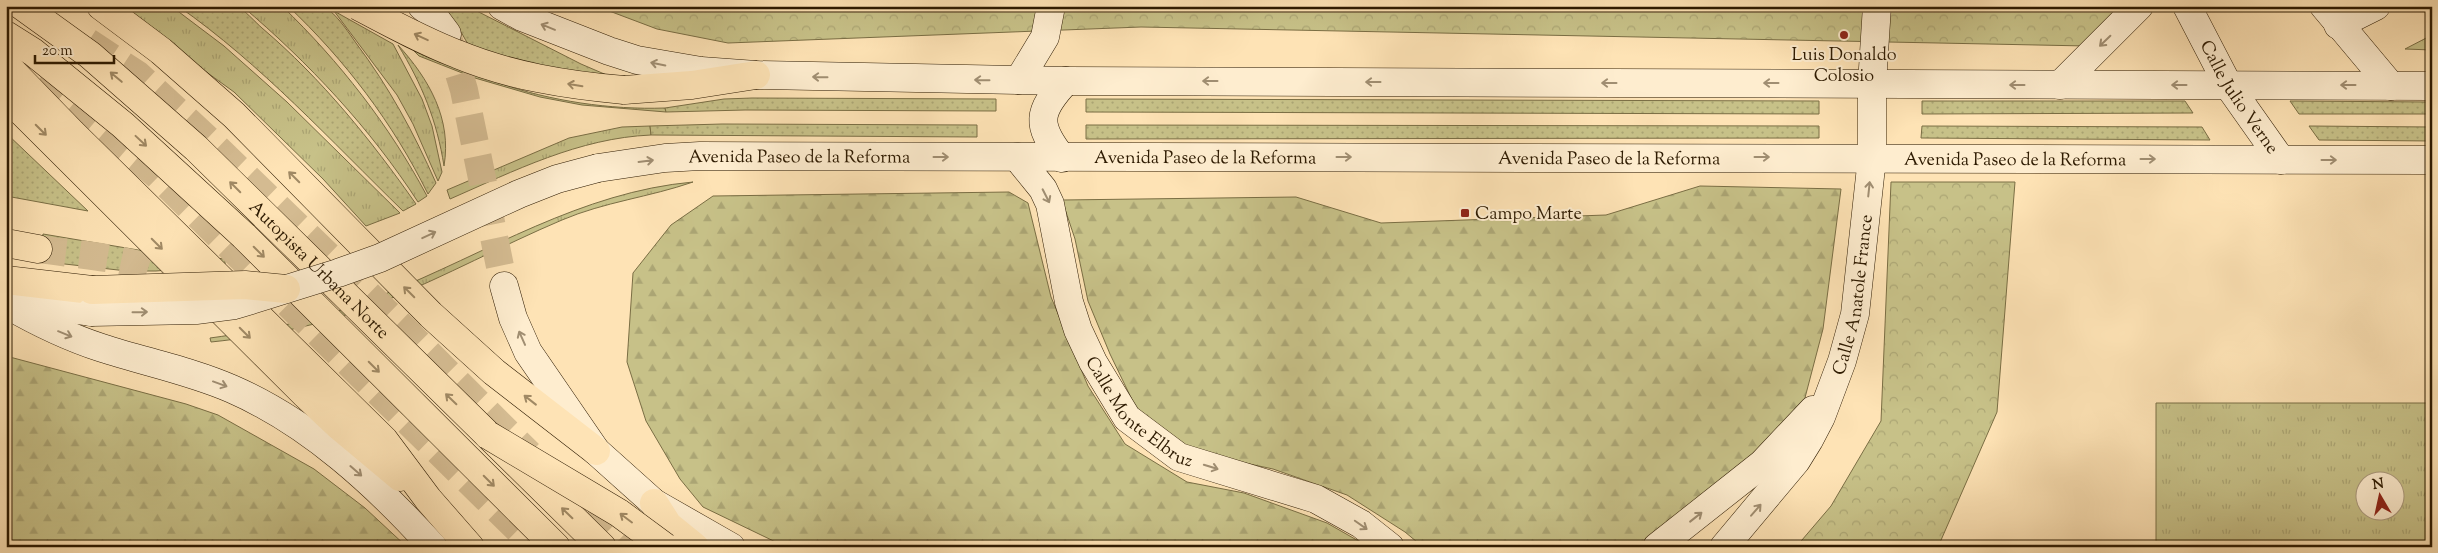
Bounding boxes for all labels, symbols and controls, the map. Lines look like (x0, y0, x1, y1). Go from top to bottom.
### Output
one-way arrow (541, 22, 556, 31)
marker: Luis Donaldo Colosio (1838, 29, 1850, 41)
scale bar (35, 32, 114, 64)
one-way arrow (414, 32, 429, 42)
one-way arrow (2099, 34, 2111, 46)
street label: Calle Julio Verne (2192, 36, 2284, 160)
text: 20 m (42, 41, 73, 62)
place label: Luis Donaldo Colosio (1792, 43, 1897, 90)
one-way arrow (651, 59, 667, 68)
one-way arrow (109, 71, 122, 83)
one-way arrow (812, 72, 828, 81)
one-way arrow (975, 75, 991, 84)
one-way arrow (1202, 76, 1218, 86)
one-way arrow (1365, 77, 1381, 87)
one-way arrow (1601, 78, 1617, 88)
one-way arrow (1763, 78, 1780, 88)
one-way arrow (568, 80, 584, 90)
one-way arrow (2009, 80, 2025, 90)
one-way arrow (2171, 80, 2188, 90)
one-way arrow (2340, 80, 2356, 90)
one-way arrow (35, 124, 47, 136)
one-way arrow (134, 135, 147, 147)
street label: Avenida Paseo de la Reforma (687, 145, 910, 172)
street label: Avenida Paseo de la Reforma (1094, 146, 1316, 172)
street label: Avenida Paseo de la Reforma (1498, 147, 1720, 173)
street label: Avenida Paseo de la Reforma (1904, 148, 2126, 174)
one-way arrow (932, 152, 949, 162)
one-way arrow (1336, 152, 1352, 162)
one-way arrow (1754, 153, 1770, 162)
one-way arrow (2140, 154, 2156, 164)
one-way arrow (2321, 155, 2337, 165)
one-way arrow (638, 156, 654, 166)
one-way arrow (288, 171, 301, 183)
one-way arrow (229, 181, 242, 193)
one-way arrow (1864, 181, 1874, 197)
one-way arrow (1042, 188, 1051, 203)
street label: Autopista Urbana Norte (242, 196, 394, 346)
place label: Campo Marte (1475, 202, 1582, 228)
marker: Campo Marte (1459, 207, 1471, 219)
street label: Calle Anatole France (1827, 213, 1881, 379)
one-way arrow (421, 230, 436, 240)
one-way arrow (150, 238, 162, 250)
one-way arrow (253, 245, 265, 257)
one-way arrow (403, 286, 415, 299)
one-way arrow (132, 308, 148, 317)
one-way arrow (239, 327, 252, 339)
one-way arrow (57, 329, 72, 339)
one-way arrow (516, 330, 526, 345)
street label: Calle Monte Elbruz (1078, 352, 1196, 475)
one-way arrow (367, 361, 380, 373)
one-way arrow (211, 380, 227, 389)
one-way arrow (445, 393, 457, 405)
one-way arrow (524, 395, 537, 406)
one-way arrow (1202, 463, 1218, 473)
one-way arrow (349, 466, 362, 477)
north arrow (2356, 470, 2406, 520)
text: N (2371, 474, 2385, 496)
one-way arrow (483, 475, 496, 487)
one-way arrow (1751, 503, 1762, 516)
one-way arrow (561, 507, 574, 519)
one-way arrow (1689, 511, 1702, 522)
one-way arrow (620, 512, 633, 523)
one-way arrow (1354, 519, 1368, 530)

